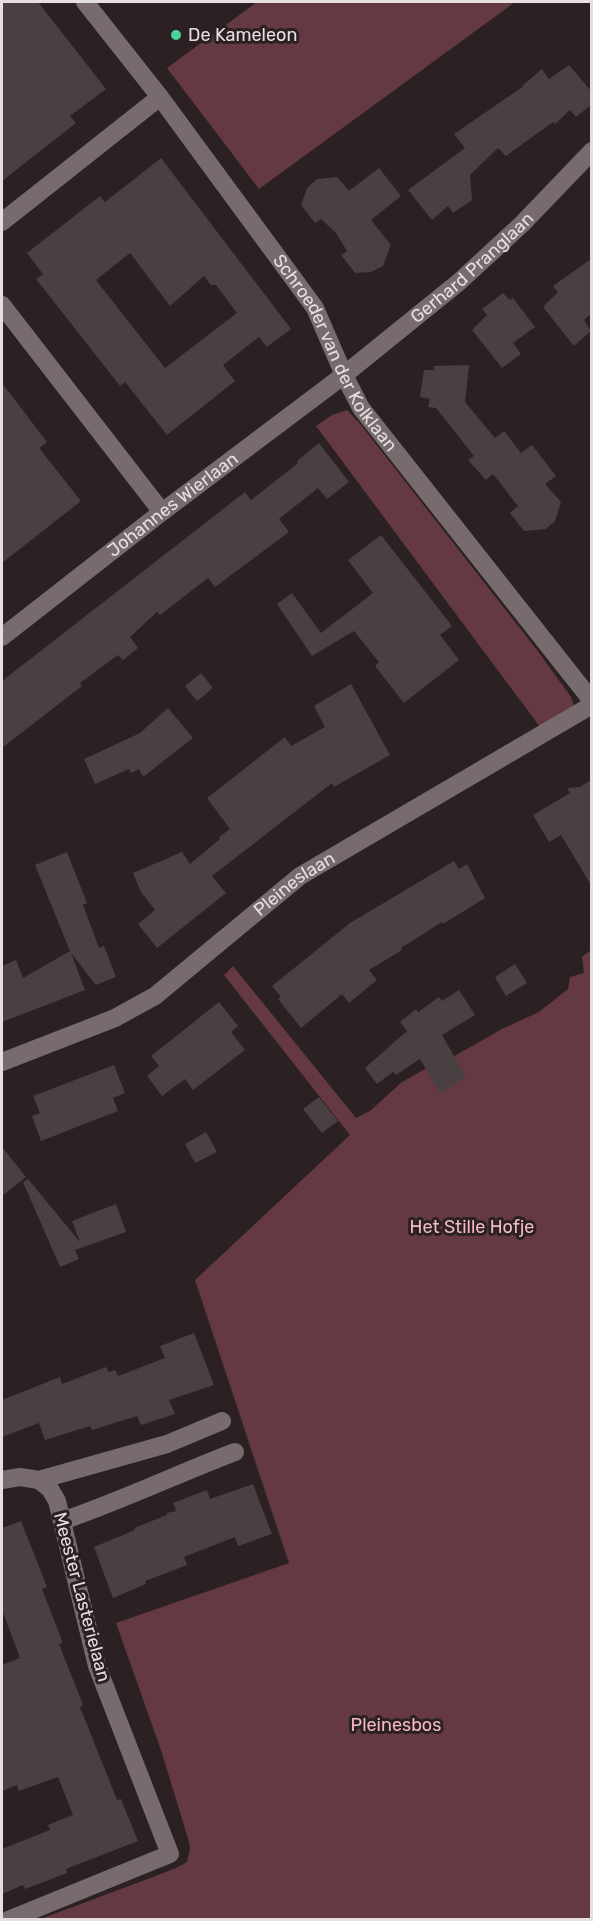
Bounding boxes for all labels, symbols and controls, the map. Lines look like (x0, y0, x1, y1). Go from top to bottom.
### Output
place label: De Kameleon (188, 24, 297, 46)
marker: De Kameleon (169, 28, 183, 42)
street label: Gerhard Pranglaan (406, 208, 538, 328)
street label: Schroeder van der Kolklaan (268, 250, 402, 456)
street label: Johannes Wierlaan (103, 448, 242, 562)
street label: Pleineslaan (249, 847, 339, 921)
park label: Het Stille Hofje (410, 1216, 534, 1238)
street label: Meester Lasterielaan (49, 1510, 115, 1684)
park label: Pleinesbos (351, 1714, 441, 1736)

